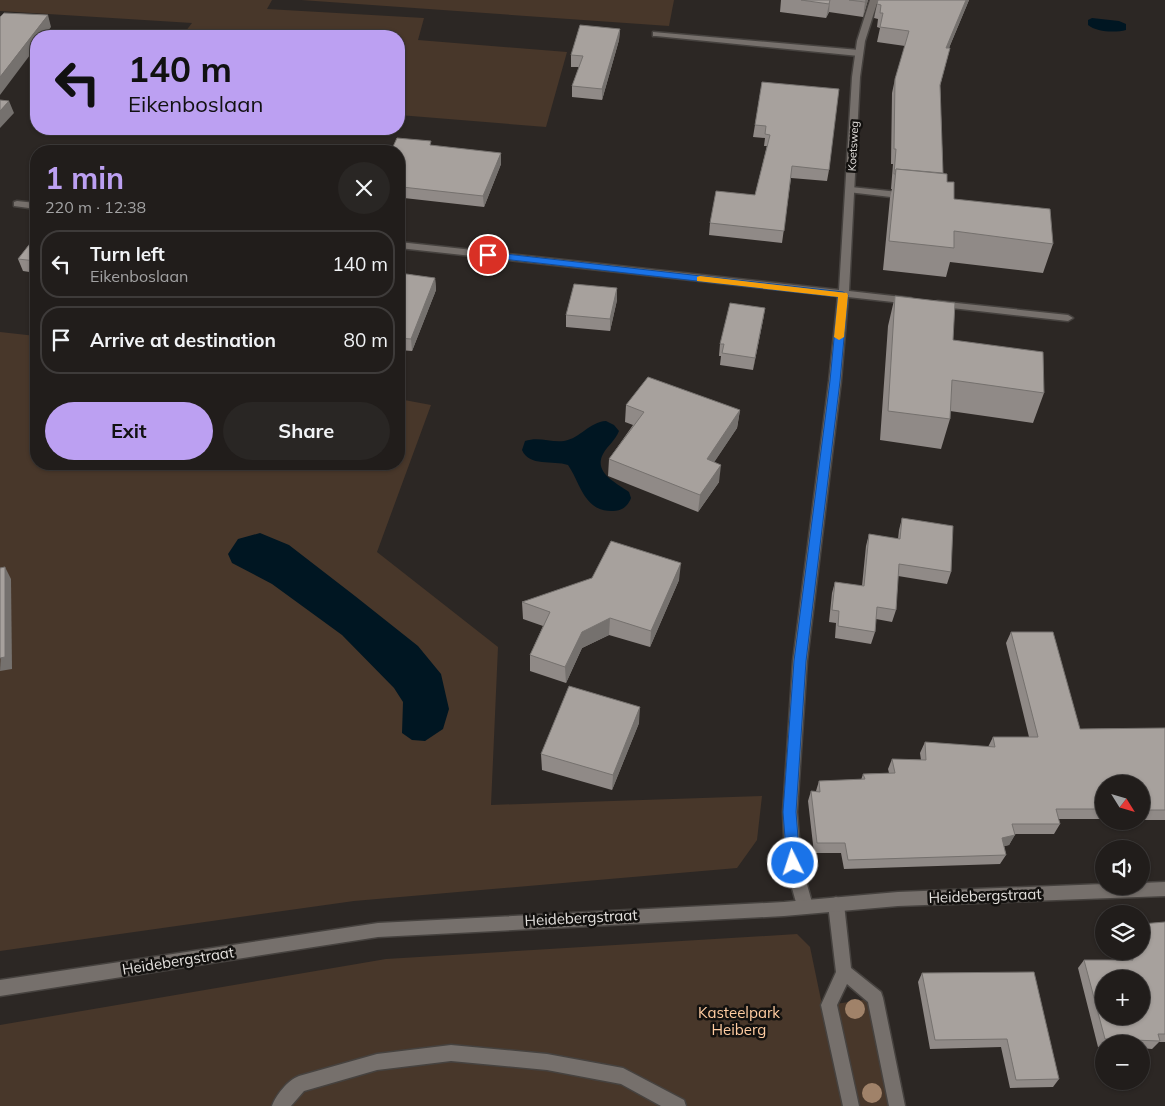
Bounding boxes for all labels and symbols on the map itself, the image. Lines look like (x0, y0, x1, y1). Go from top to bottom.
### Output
street label: Koetsweg (845, 120, 861, 172)
pin (467, 234, 509, 276)
north arrow (1095, 775, 1150, 830)
position arrow (766, 836, 818, 888)
street label: Heidebergstraat (928, 884, 1042, 907)
street label: Heidebergstraat (524, 905, 638, 930)
street label: Heidebergstraat (121, 942, 235, 979)
park label: Kasteelpark Heiberg (698, 1003, 780, 1039)

